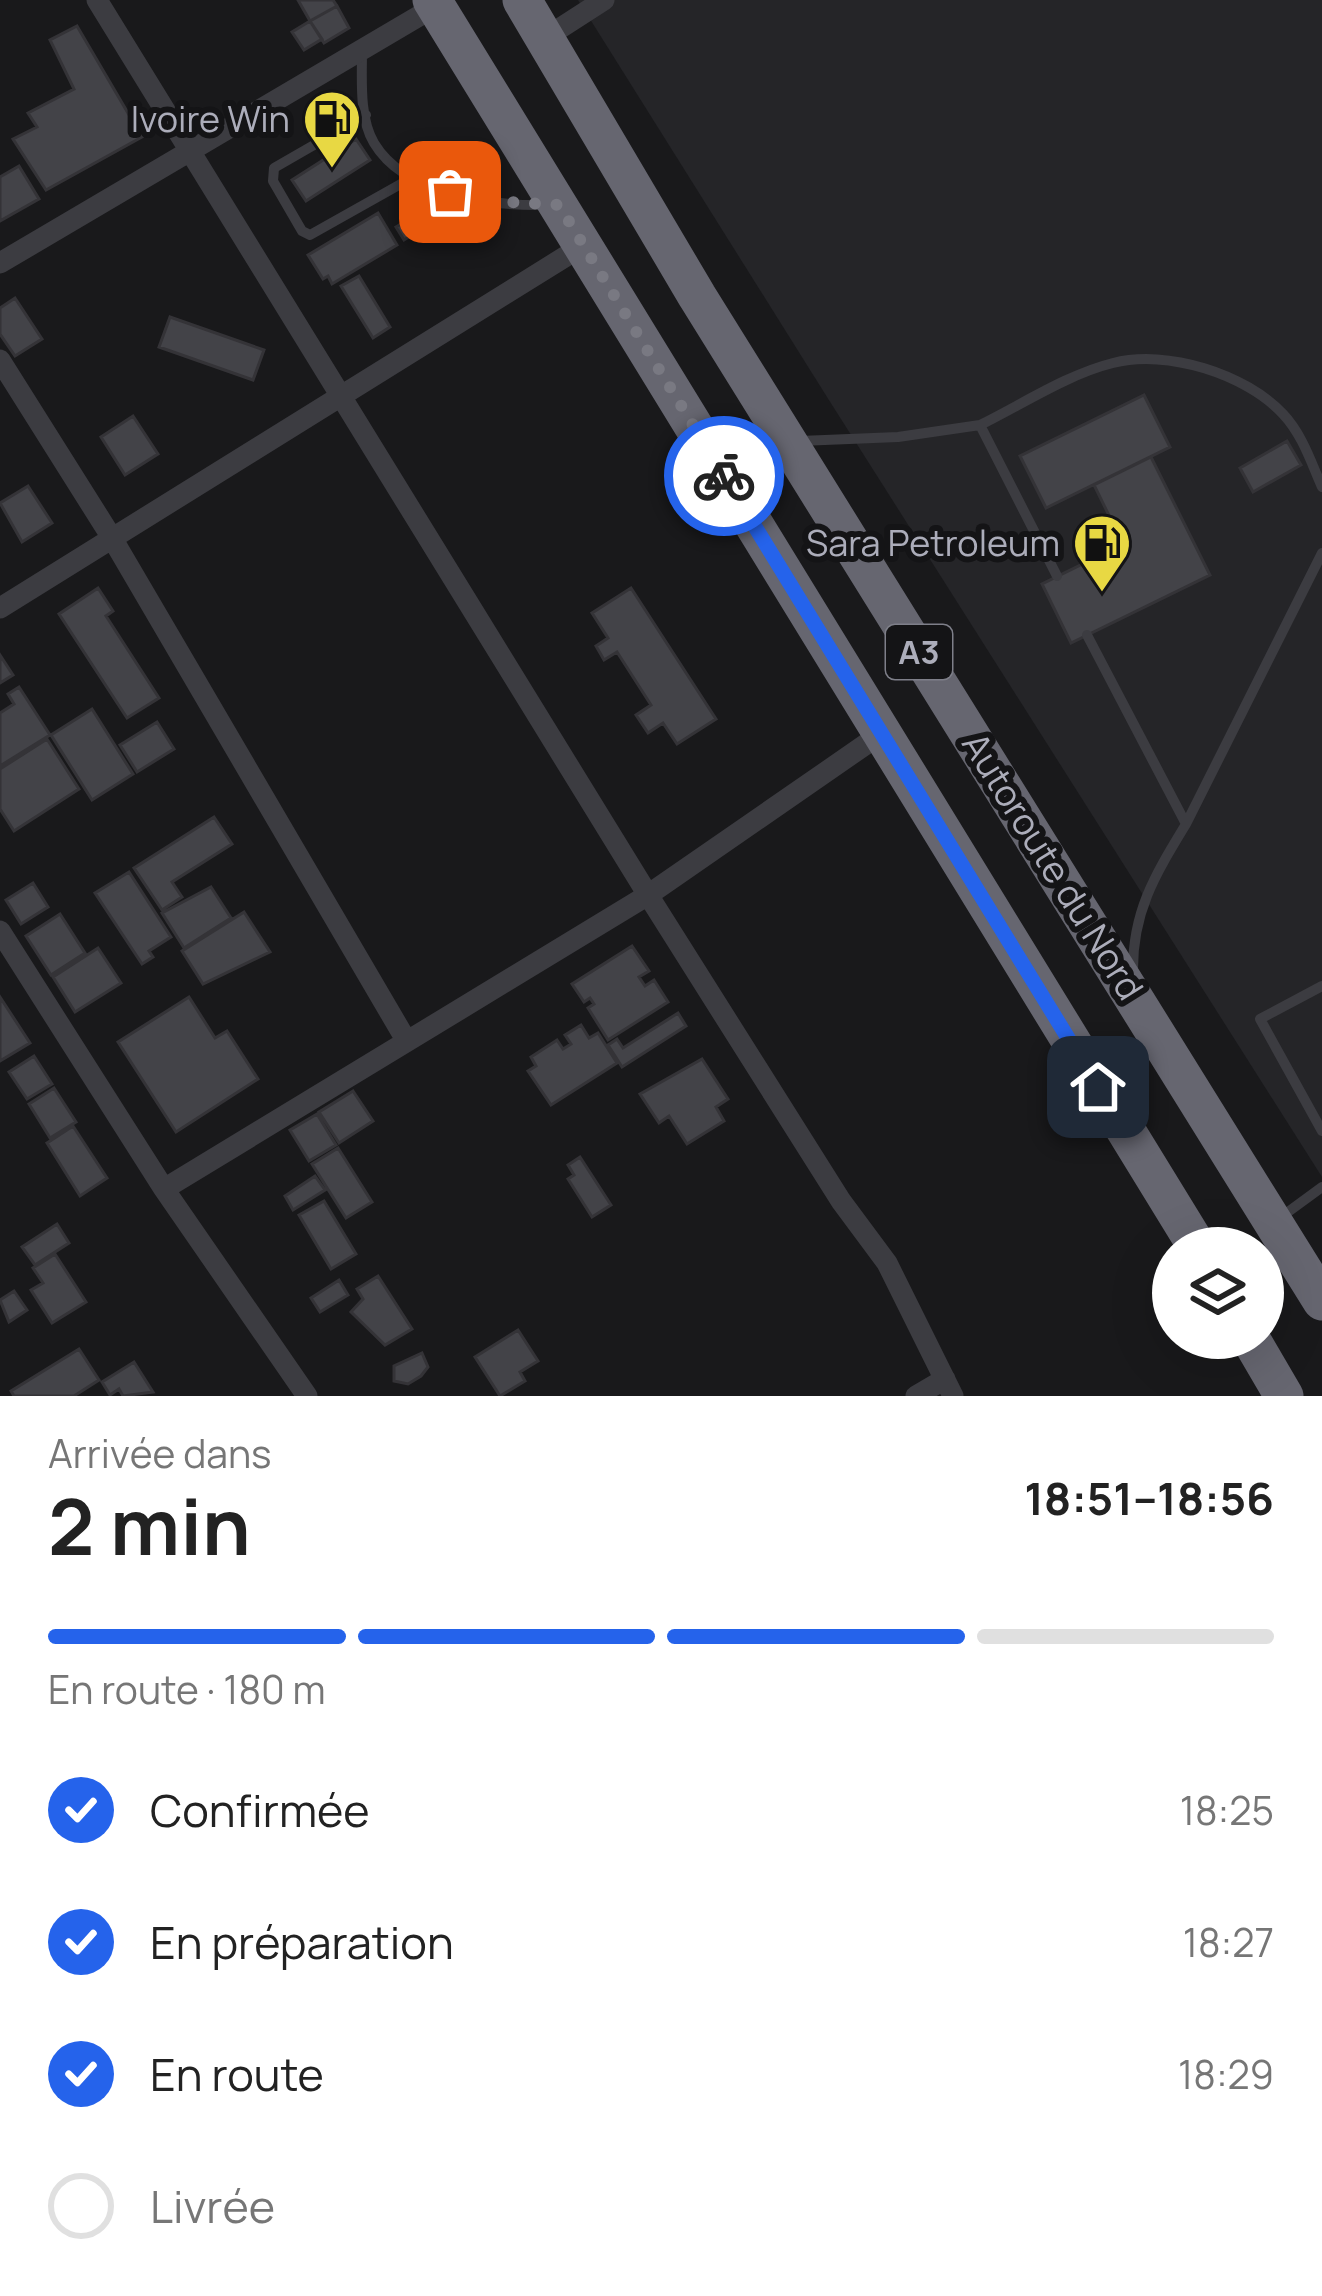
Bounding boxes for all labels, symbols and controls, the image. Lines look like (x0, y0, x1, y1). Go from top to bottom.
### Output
fuel station icon: Ivoire Win (301, 88, 363, 170)
place label: Ivoire Win (131, 94, 290, 143)
pin (399, 141, 501, 243)
icon: bag (417, 159, 483, 225)
courier (664, 416, 784, 536)
icon: bike (691, 443, 757, 509)
fuel station icon: Sara Petroleum (1071, 512, 1133, 594)
place label: Sara Petroleum (806, 518, 1060, 567)
road number: A3 (886, 625, 952, 679)
street label: Autoroute du Nord (952, 723, 1155, 1009)
pin (1047, 1036, 1149, 1138)
icon: home (1065, 1054, 1131, 1120)
map controls (1152, 1227, 1284, 1359)
button: layers (1152, 1227, 1284, 1359)
text: Arrivée dans (48, 1426, 272, 1480)
text: 18:51–18:56 (1024, 1467, 1274, 1529)
text: 2 min (48, 1472, 251, 1578)
text: En route · 180 m (48, 1662, 326, 1716)
icon: check (48, 1777, 114, 1843)
text: Confirmée (150, 1779, 370, 1841)
text: 18:25 (1180, 1783, 1274, 1837)
icon: check (48, 1909, 114, 1975)
text: En préparation (150, 1911, 454, 1973)
text: 18:27 (1183, 1915, 1274, 1969)
icon: check (48, 2041, 114, 2107)
text: En route (150, 2043, 324, 2105)
text: 18:29 (1178, 2047, 1274, 2101)
text: Livrée (150, 2175, 275, 2237)

